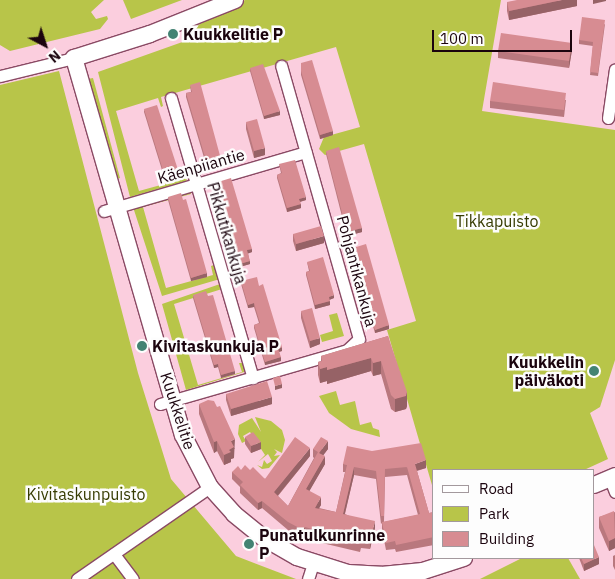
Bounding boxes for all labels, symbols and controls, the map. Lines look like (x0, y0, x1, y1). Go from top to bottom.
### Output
north arrow (20, 20, 70, 70)
scale bar (435, 20, 575, 52)
place label: Kuukkelitie P (183, 24, 283, 44)
marker: Kuukkelitie P (167, 28, 179, 40)
text: 100 m (440, 29, 484, 48)
text: N (45, 46, 64, 67)
street label: Käenpiiantie (155, 144, 247, 188)
street label: Pikkutikankuja (203, 180, 251, 286)
park label: Tikkapuisto (455, 211, 539, 231)
street label: Pohjantikankuja (333, 213, 381, 329)
place label: Kivitaskunkuja P (152, 336, 279, 356)
marker: Kivitaskunkuja P (136, 340, 148, 352)
place label: Kuukkelin päiväkoti (508, 352, 584, 390)
marker: Kuukkelin päiväkoti (588, 365, 600, 377)
street label: Kuukkelitie (156, 370, 200, 452)
legend (432, 469, 595, 559)
text: Road (479, 479, 514, 498)
park label: Kivitaskunpuisto (27, 484, 145, 504)
text: Park (479, 504, 509, 523)
place label: Punatulkunrinne P (259, 525, 385, 563)
text: Building (479, 529, 534, 548)
marker: Punatulkunrinne P (243, 538, 255, 550)

